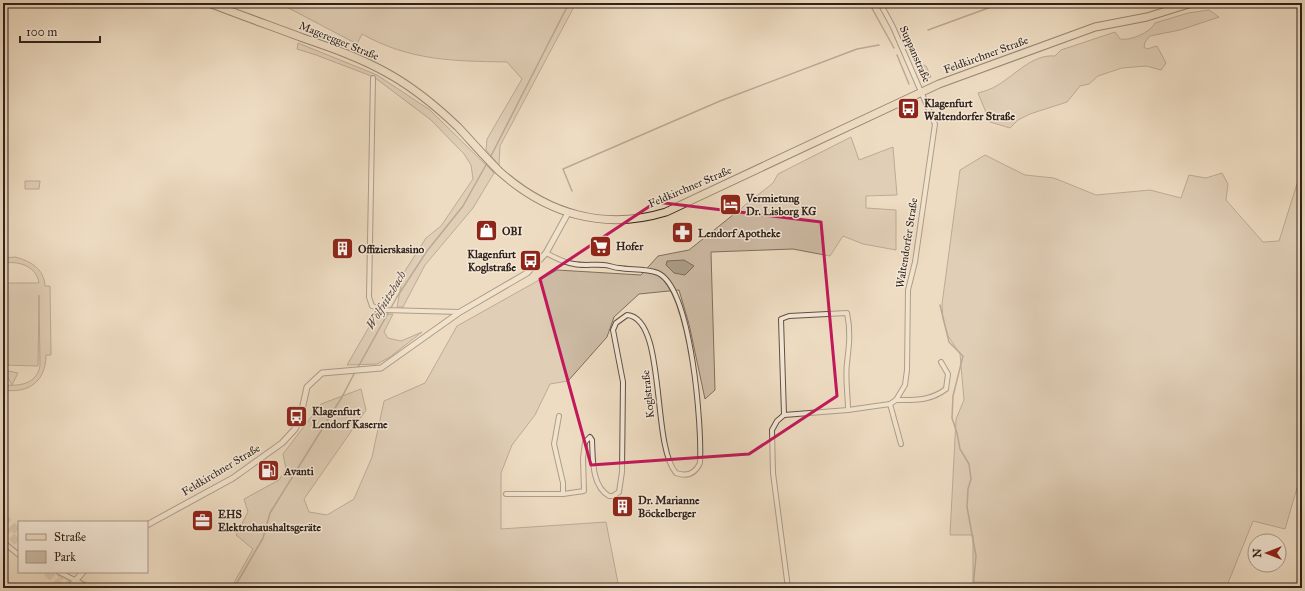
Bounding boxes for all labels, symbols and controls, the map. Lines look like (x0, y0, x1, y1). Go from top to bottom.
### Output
scale bar (20, 18, 100, 44)
street label: Mageregger Straße (297, 19, 381, 63)
street label: Suppanstraße (897, 24, 933, 85)
text: 100 m (26, 25, 57, 39)
street label: Feldkirchner Straße (942, 33, 1031, 76)
bus stop icon: Klagenfurt Waltendorfer Straße (896, 96, 922, 122)
place label: Klagenfurt Waltendorfer Straße (924, 97, 1016, 123)
street label: Feldkirchner Straße (646, 163, 734, 210)
hotel icon: Vermietung Dr. Lisborg KG (717, 191, 743, 217)
place label: Vermietung Dr. Lisborg KG (745, 192, 816, 218)
street label: Waltendorfer Straße (893, 197, 921, 289)
shop icon: OBI (473, 218, 499, 244)
pharmacy icon: Lendorf Apotheke (670, 220, 696, 246)
place label: OBI (502, 225, 522, 238)
place label: Lendorf Apotheke (698, 227, 781, 241)
supermarket icon: Hofer (587, 233, 613, 259)
building icon: Offizierskasino (330, 236, 356, 262)
place label: Hofer (616, 240, 644, 253)
place label: Offizierskasino (358, 243, 425, 256)
bus stop icon: Klagenfurt Koglstraße (518, 247, 544, 273)
place label: Klagenfurt Koglstraße (467, 248, 516, 274)
water label: Wölfnitzbach (363, 268, 409, 332)
street label: Koglstraße (639, 369, 657, 419)
bus stop icon: Klagenfurt Lendorf Kaserne (283, 404, 309, 430)
place label: Klagenfurt Lendorf Kaserne (312, 405, 388, 431)
street label: Feldkirchner Straße (179, 441, 263, 499)
fuel station icon: Avanti (255, 458, 281, 484)
place label: Avanti (283, 465, 315, 478)
building icon: Dr. Marianne Böckelberger (609, 493, 635, 519)
place label: Dr. Marianne Böckelberger (638, 494, 700, 520)
office icon: EHS Elektrohaushaltsgeräte (189, 507, 215, 533)
place label: EHS Elektrohaushaltsgeräte (218, 508, 322, 534)
legend (18, 521, 148, 573)
text: Straße (54, 530, 86, 544)
north arrow (1247, 533, 1287, 573)
text: N (1251, 548, 1264, 558)
text: Park (54, 550, 76, 564)

